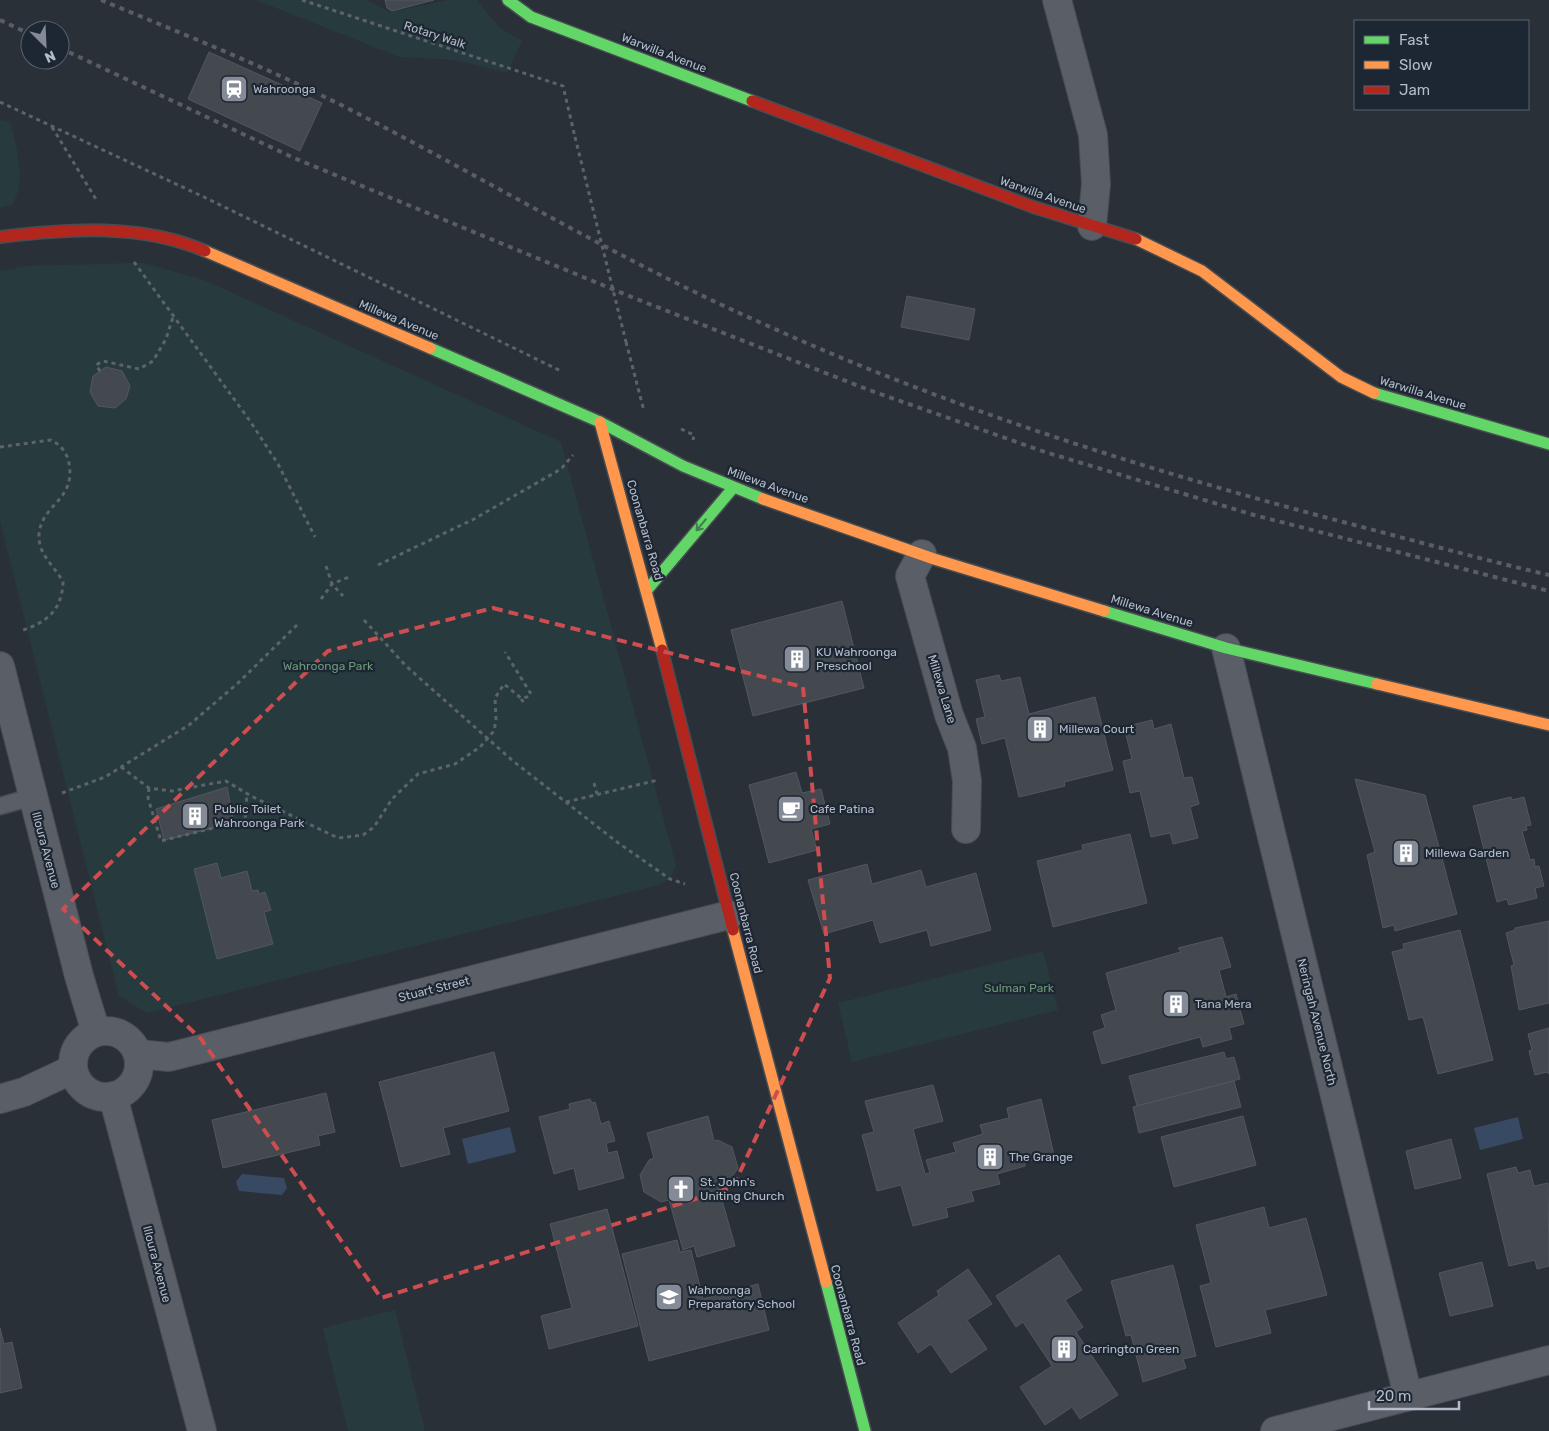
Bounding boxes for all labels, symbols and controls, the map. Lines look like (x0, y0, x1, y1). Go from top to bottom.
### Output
street label: Rotary Walk (402, 18, 469, 52)
north arrow (20, 20, 70, 70)
legend (1354, 20, 1529, 110)
street label: Warwilla Avenue (619, 30, 709, 76)
text: Fast (1399, 31, 1429, 49)
text: N (42, 47, 58, 66)
text: Slow (1399, 56, 1432, 74)
station icon: Wahroonga (219, 74, 249, 104)
text: Jam (1399, 81, 1430, 99)
place label: Wahroonga (253, 82, 316, 96)
street label: Warwilla Avenue (998, 174, 1088, 216)
street label: Millewa Avenue (357, 297, 441, 343)
street label: Warwilla Avenue (1378, 373, 1468, 413)
street label: Millewa Avenue (725, 464, 811, 506)
street label: Coonanbarra Road (624, 478, 666, 582)
one-way arrow (696, 518, 707, 531)
street label: Millewa Avenue (1109, 592, 1195, 630)
building icon: KU Wahroonga Preschool (782, 644, 812, 674)
place label: KU Wahroonga Preschool (816, 645, 897, 673)
street label: Millewa Lane (925, 653, 959, 725)
park label: Wahroonga Park (283, 659, 374, 673)
building icon: Millewa Court (1025, 714, 1055, 744)
place label: Millewa Court (1059, 722, 1134, 736)
cafe icon: Cafe Patina (776, 794, 806, 824)
building icon: Public Toilet Wahroonga Park (180, 801, 210, 831)
place label: Public Toilet Wahroonga Park (214, 802, 305, 830)
place label: Cafe Patina (810, 802, 874, 816)
street label: Illoura Avenue (29, 810, 63, 890)
building icon: Millewa Garden (1391, 838, 1421, 868)
place label: Millewa Garden (1425, 846, 1509, 860)
street label: Coonanbarra Road (727, 871, 765, 975)
street label: Neringah Avenue North (1294, 957, 1340, 1087)
street label: Stuart Street (397, 973, 471, 1005)
park label: Sulman Park (984, 981, 1055, 995)
building icon: Tana Mera (1161, 989, 1191, 1019)
place label: Tana Mera (1195, 997, 1252, 1011)
building icon: The Grange (975, 1142, 1005, 1172)
place label: The Grange (1009, 1150, 1073, 1164)
church icon: St. John's Uniting Church (666, 1174, 696, 1204)
place label: St. John's Uniting Church (700, 1175, 784, 1203)
street label: Illoura Avenue (140, 1224, 174, 1304)
street label: Coonanbarra Road (828, 1263, 868, 1367)
school or university icon: Wahroonga Preparatory School (654, 1282, 684, 1312)
place label: Wahroonga Preparatory School (688, 1283, 795, 1311)
building icon: Carrington Green (1049, 1334, 1079, 1364)
place label: Carrington Green (1083, 1342, 1179, 1356)
scale bar (1369, 1378, 1459, 1410)
text: 20 m (1376, 1387, 1411, 1405)

